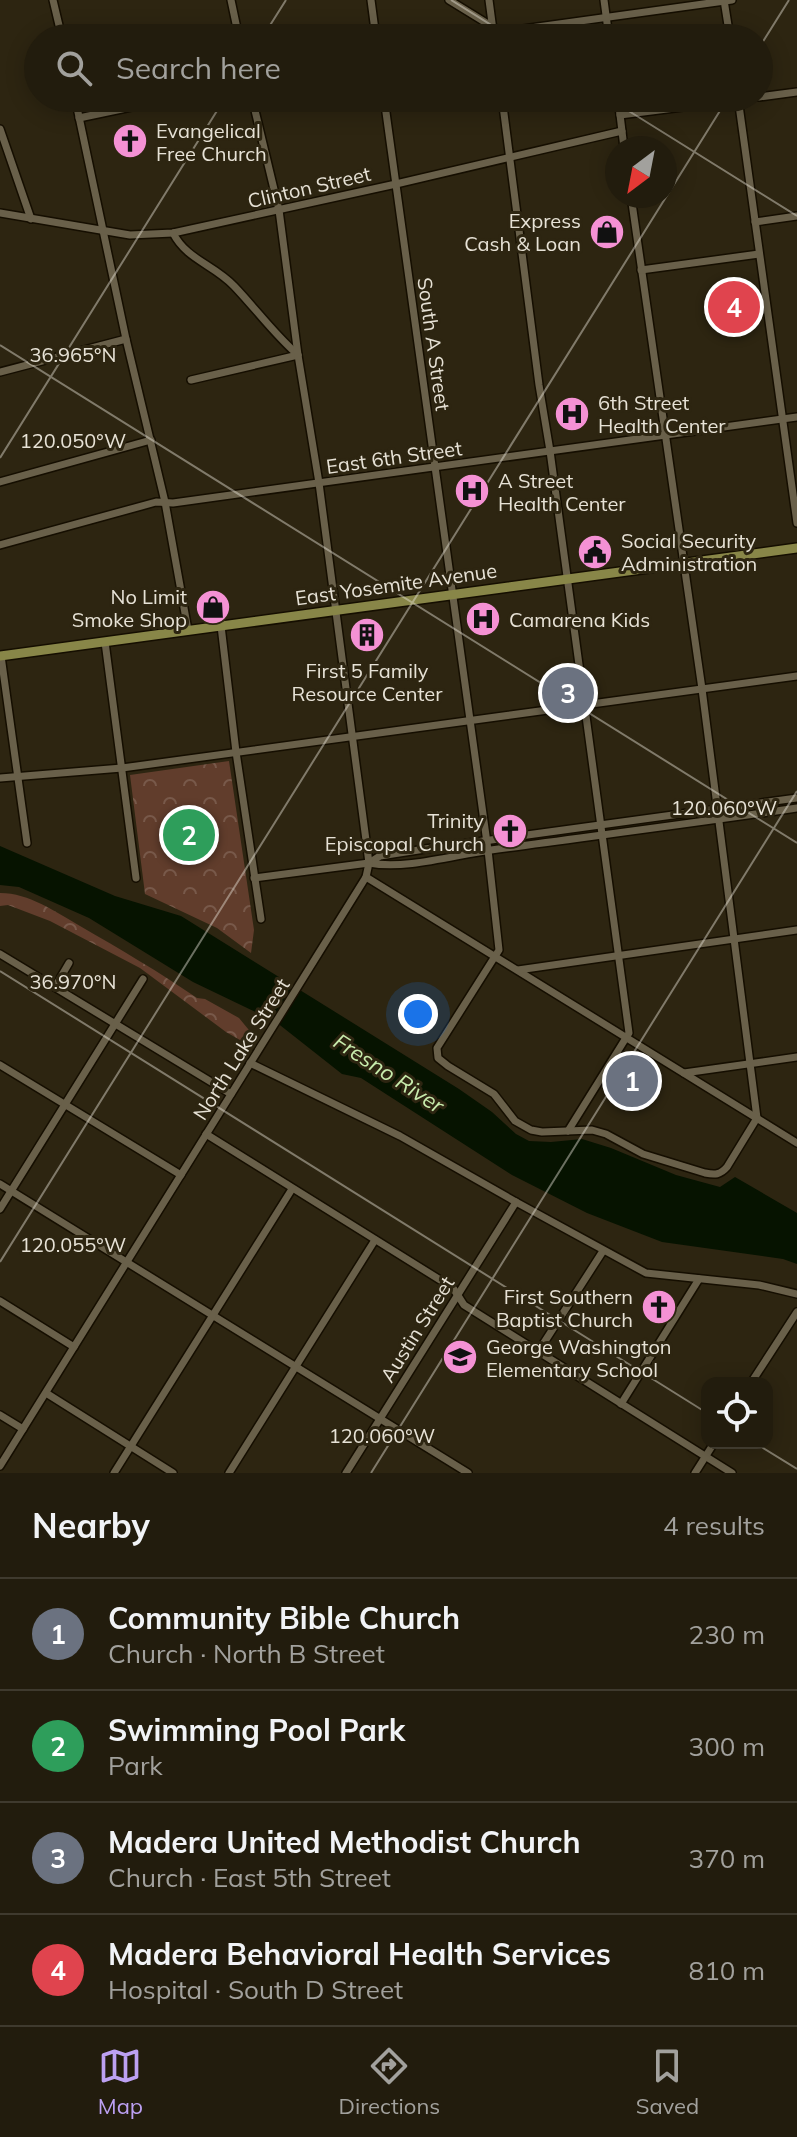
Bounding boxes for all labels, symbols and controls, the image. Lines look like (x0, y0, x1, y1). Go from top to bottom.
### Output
search box (24, 24, 773, 112)
icon: search (52, 46, 96, 90)
text: Search here (116, 49, 281, 87)
place label: Evangelical Free Church (156, 118, 267, 166)
church icon: Evangelical Free Church (111, 122, 149, 160)
north arrow (605, 136, 677, 208)
street label: Clinton Street (245, 161, 373, 213)
place label: Express Cash & Loan (464, 208, 581, 256)
shop icon: Express Cash & Loan (588, 213, 626, 251)
street label: South A Street (412, 276, 456, 412)
pin: 4 (708, 277, 760, 337)
text: 36.965°N (30, 342, 116, 367)
place label: 6th Street Health Center (598, 390, 726, 438)
hospital icon: 6th Street Health Center (553, 395, 591, 433)
text: 120.050°W (20, 428, 126, 453)
street label: East 6th Street (324, 435, 464, 479)
place label: A Street Health Center (498, 468, 626, 516)
hospital icon: A Street Health Center (453, 472, 491, 510)
place label: Social Security Administration (621, 528, 757, 576)
public building icon: Social Security Administration (576, 533, 614, 571)
street label: East Yosemite Avenue (294, 557, 498, 611)
place label: No Limit Smoke Shop (72, 584, 187, 632)
shop icon: No Limit Smoke Shop (194, 588, 232, 626)
hospital icon: Camarena Kids (464, 600, 502, 638)
place label: Camarena Kids (509, 607, 650, 632)
building icon: First 5 Family Resource Center (348, 616, 386, 654)
place label: First 5 Family Resource Center (292, 658, 443, 706)
pin: 3 (542, 663, 594, 723)
text: 120.060°W (671, 795, 777, 820)
pin: 2 (163, 805, 215, 865)
place label: Trinity Episcopal Church (325, 808, 484, 856)
church icon: Trinity Episcopal Church (491, 812, 529, 850)
text: 36.970°N (30, 969, 116, 994)
street label: North Lake Street (187, 973, 295, 1125)
your location (398, 994, 438, 1034)
water label: Fresno River (329, 1027, 450, 1120)
pin: 1 (606, 1051, 658, 1111)
text: 120.055°W (20, 1232, 126, 1257)
street label: Austin Street (375, 1271, 459, 1387)
place label: First Southern Baptist Church (496, 1284, 633, 1332)
church icon: First Southern Baptist Church (640, 1288, 678, 1326)
place label: George Washington Elementary School (486, 1334, 672, 1382)
school or university icon: George Washington Elementary School (441, 1338, 479, 1376)
map controls (701, 1377, 773, 1449)
button: locate (701, 1377, 773, 1449)
text: 120.060°W (329, 1423, 435, 1448)
text: Nearby (32, 1504, 150, 1547)
text: 4 results (663, 1509, 765, 1542)
text: Community Bible Church (108, 1599, 460, 1637)
text: 1 (50, 1618, 66, 1651)
text: 230 m (689, 1618, 765, 1651)
text: Church · North B Street (108, 1637, 385, 1670)
text: Swimming Pool Park (108, 1711, 405, 1749)
text: 2 (50, 1730, 66, 1763)
text: 300 m (689, 1730, 765, 1763)
text: Park (108, 1749, 163, 1782)
text: Madera United Methodist Church (108, 1823, 581, 1861)
text: 3 (50, 1842, 66, 1875)
text: 370 m (689, 1842, 765, 1875)
text: Church · East 5th Street (108, 1861, 391, 1894)
text: Madera Behavioral Health Services (108, 1935, 611, 1973)
text: 4 (50, 1954, 66, 1987)
text: 810 m (689, 1954, 765, 1987)
text: Hospital · South D Street (108, 1973, 403, 2006)
tab: Map (98, 2044, 143, 2120)
tab: Directions (339, 2044, 440, 2120)
tab: Saved (636, 2044, 699, 2120)

